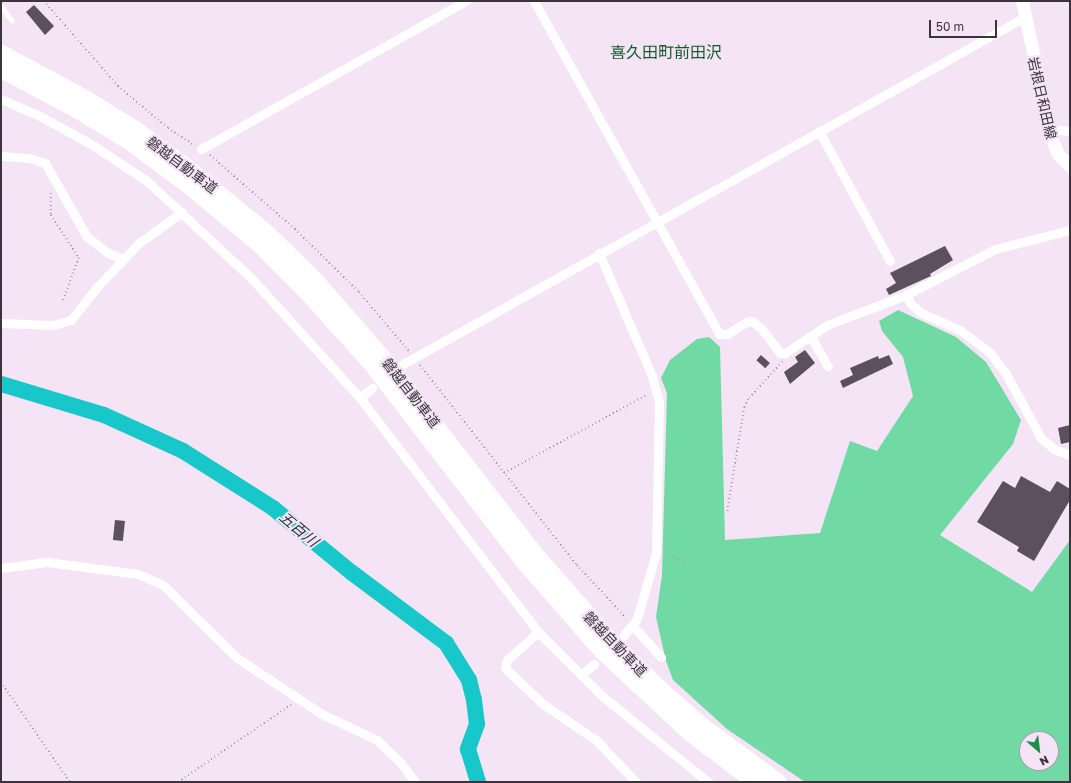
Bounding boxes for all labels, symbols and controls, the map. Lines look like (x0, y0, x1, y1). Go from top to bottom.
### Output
scale bar (931, 12, 999, 38)
text: 50 m (936, 19, 964, 34)
district label: 喜久田町前田沢 (610, 42, 722, 62)
street label: 岩根日和田線 (1024, 55, 1060, 141)
street label: 磐越自動車道 (143, 133, 221, 197)
street label: 磐越自動車道 (379, 355, 443, 431)
water label: 五百川 (276, 508, 322, 550)
street label: 磐越自動車道 (580, 608, 650, 680)
north arrow (1019, 731, 1059, 771)
text: N (1038, 753, 1051, 769)

